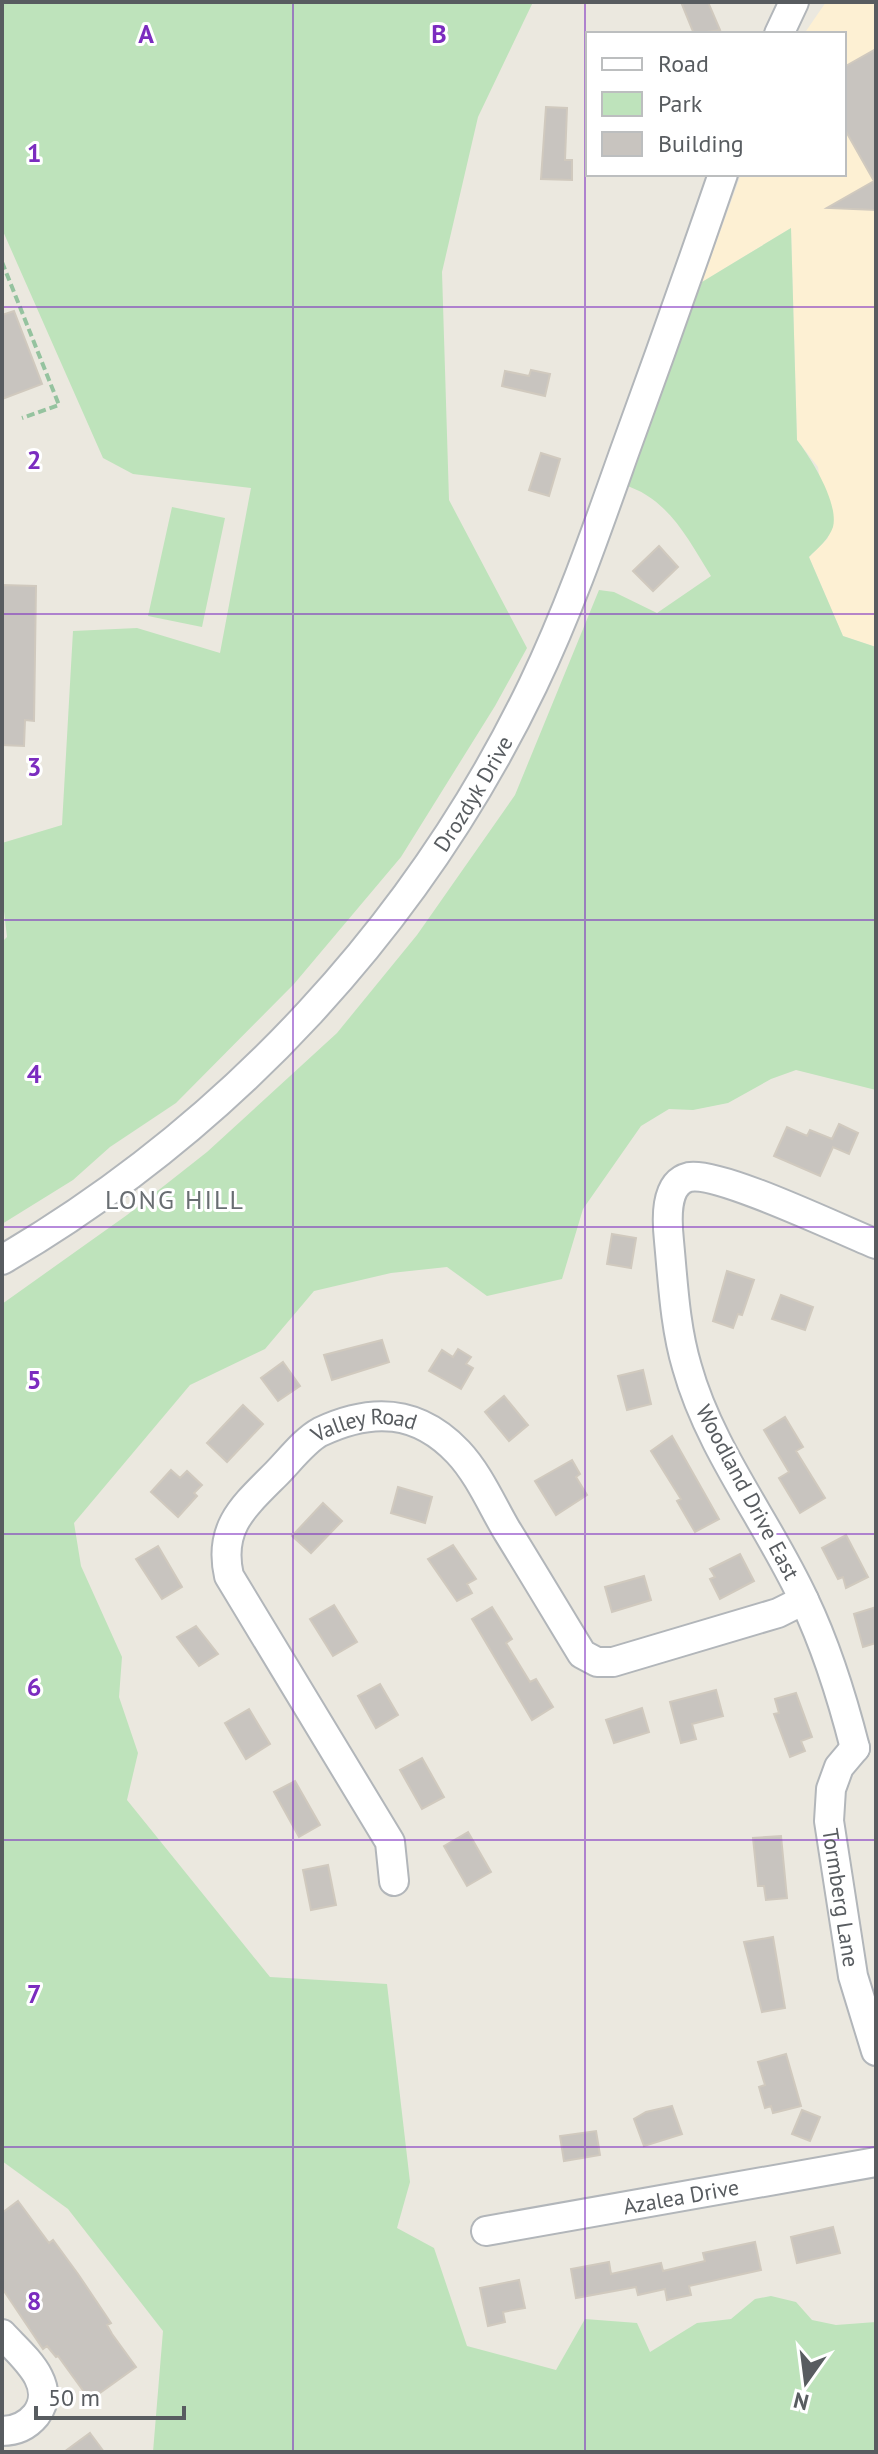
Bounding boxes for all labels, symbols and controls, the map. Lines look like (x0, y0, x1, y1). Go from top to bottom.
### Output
text: A (138, 17, 154, 50)
text: B (431, 17, 447, 50)
legend (586, 32, 846, 176)
text: Road (658, 48, 709, 79)
text: Park (658, 88, 703, 119)
text: Building (658, 128, 744, 159)
text: 1 (27, 136, 41, 169)
text: 2 (27, 443, 41, 476)
street label: Drozdyk Drive (427, 731, 519, 857)
text: 3 (27, 750, 41, 783)
text: 4 (27, 1057, 42, 1090)
district label: LONG HILL (105, 1183, 245, 1216)
text: 5 (27, 1363, 41, 1396)
street label: Woodland Drive East (690, 1400, 806, 1585)
street label: Valley Road (305, 1402, 421, 1449)
text: 6 (27, 1670, 41, 1703)
street label: Tormberg Lane (816, 1826, 865, 1969)
text: 7 (27, 1977, 41, 2010)
street label: Azalea Drive (621, 2173, 741, 2220)
text: 8 (27, 2284, 41, 2317)
north arrow (766, 2342, 846, 2422)
scale bar (36, 2370, 184, 2420)
text: 50 m (48, 2382, 100, 2413)
text: N (791, 2386, 812, 2417)

